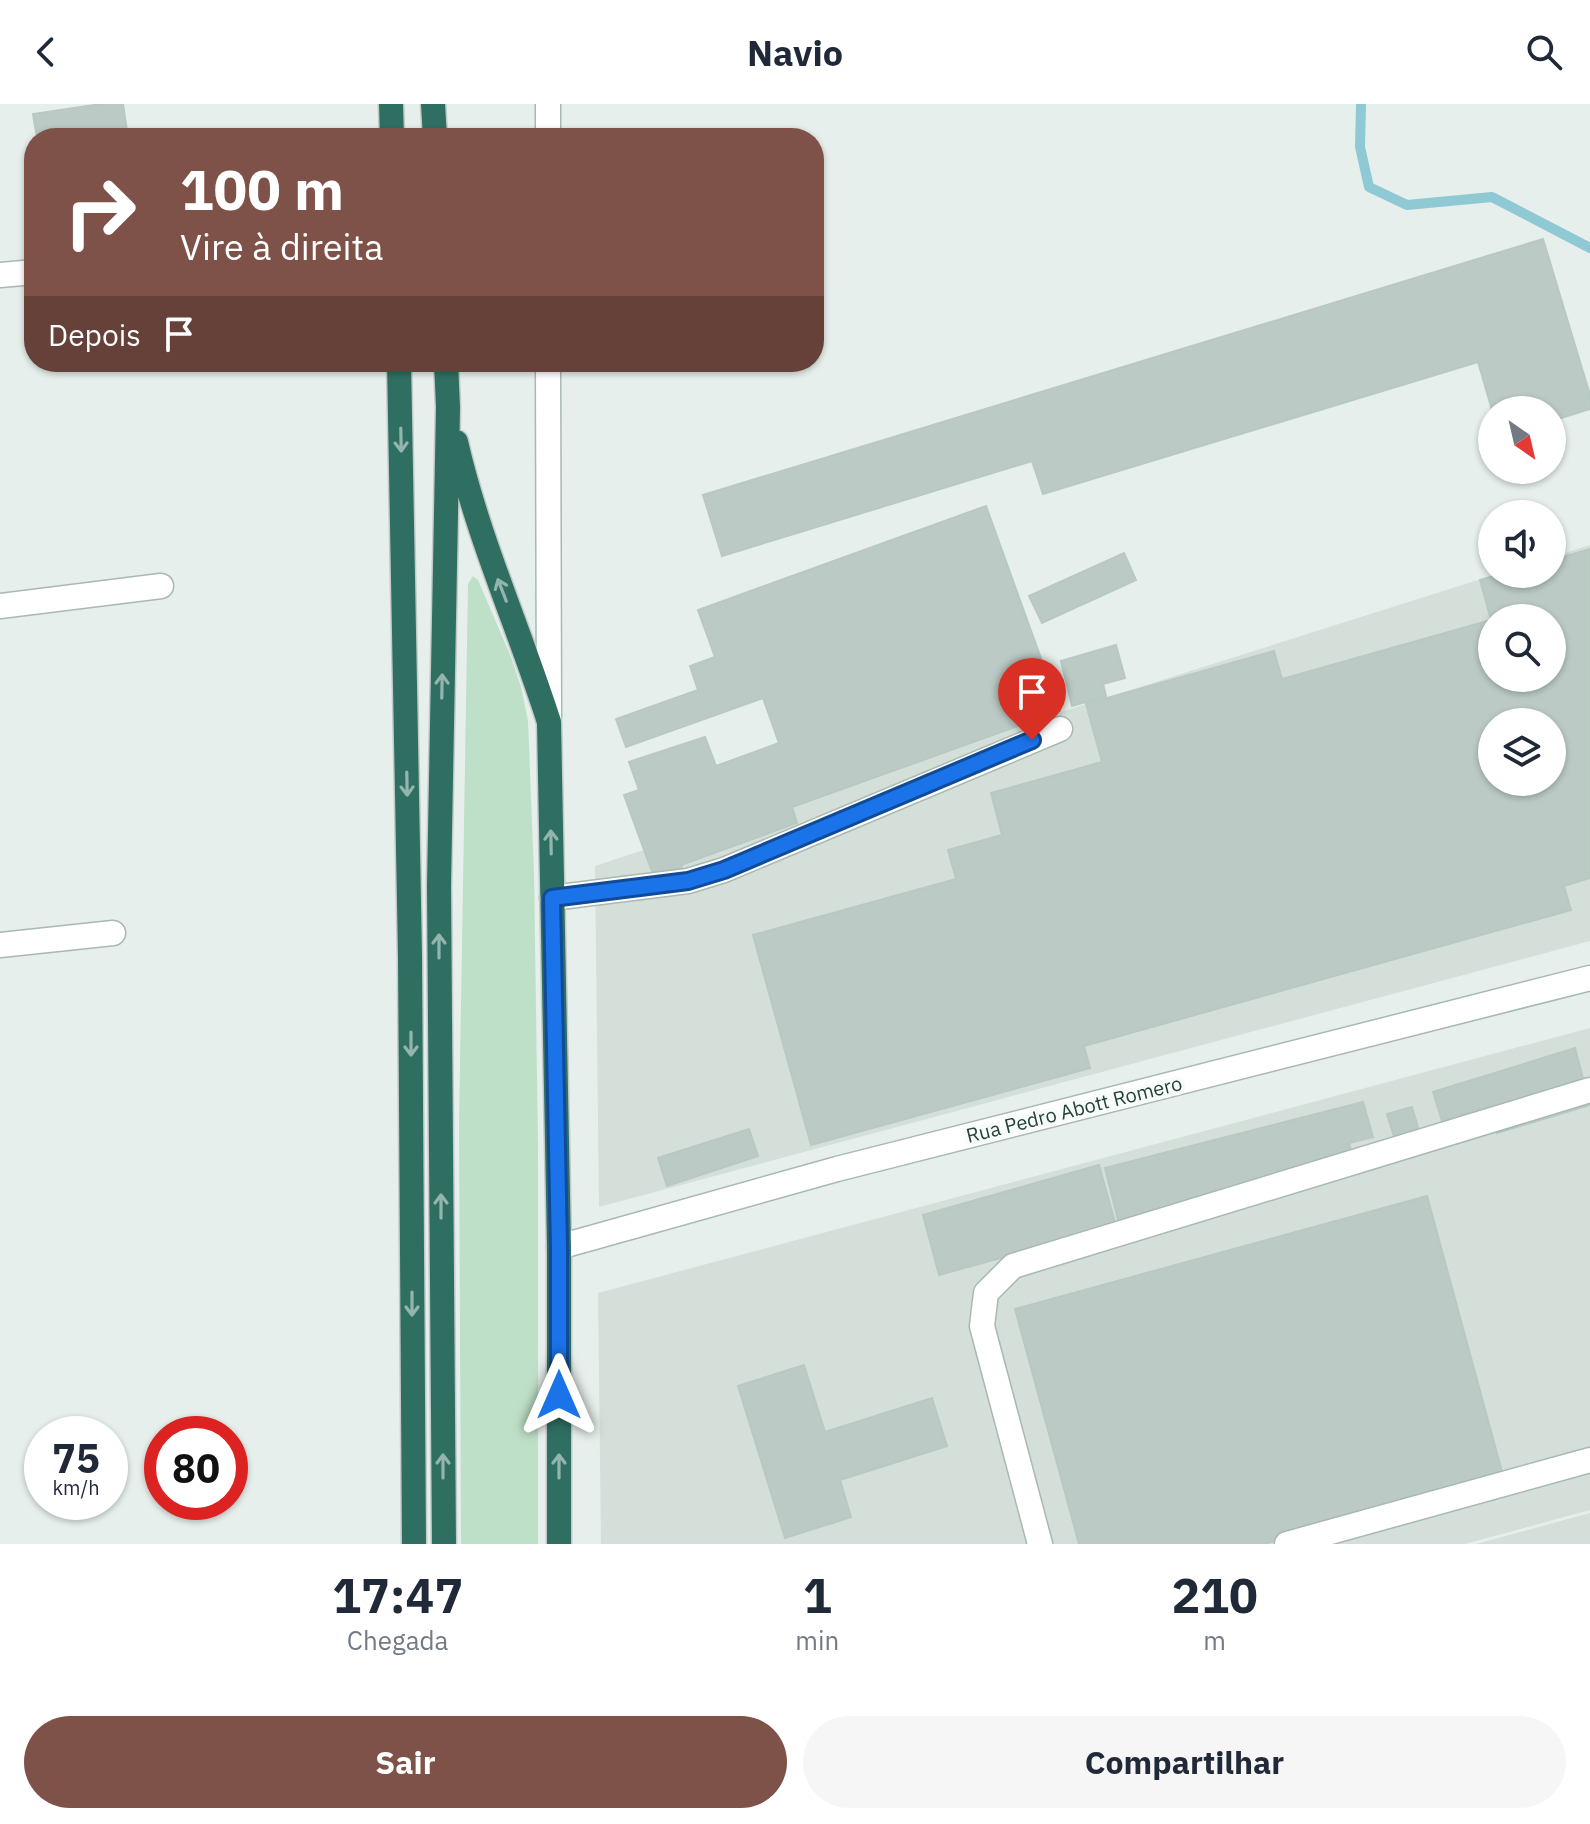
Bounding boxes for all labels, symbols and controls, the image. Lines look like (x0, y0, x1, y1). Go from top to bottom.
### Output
text: Navio (747, 29, 843, 76)
icon: back (24, 30, 68, 74)
icon: search (1522, 30, 1566, 74)
text: 100 m (180, 153, 344, 225)
icon: right (48, 160, 152, 264)
text: Vire à direita (180, 223, 383, 270)
icon: arrive (157, 312, 201, 356)
text: Depois (48, 315, 141, 354)
north arrow (1478, 396, 1566, 484)
map controls (1478, 396, 1566, 796)
one-way arrow (393, 426, 408, 453)
button: sound (1478, 500, 1566, 588)
one-way arrow (494, 578, 508, 603)
button: search (1478, 604, 1566, 692)
pin (998, 658, 1066, 740)
icon: arrive (1010, 670, 1054, 714)
one-way arrow (435, 673, 450, 700)
button: layers (1478, 708, 1566, 796)
one-way arrow (399, 770, 415, 797)
one-way arrow (543, 829, 559, 856)
one-way arrow (431, 933, 447, 960)
one-way arrow (403, 1030, 418, 1057)
street label: Rua Pedro Abott Romero (963, 1069, 1185, 1149)
one-way arrow (433, 1193, 449, 1220)
one-way arrow (404, 1290, 420, 1317)
position arrow (517, 1353, 601, 1437)
speed limit sign: 80 (144, 1416, 248, 1520)
text: 75 (52, 1432, 100, 1484)
one-way arrow (435, 1453, 451, 1480)
one-way arrow (551, 1453, 567, 1480)
text: km/h (52, 1474, 100, 1501)
text: 17:47 (332, 1564, 463, 1626)
text: 1 (803, 1564, 832, 1626)
text: 210 (1171, 1564, 1258, 1626)
text: Chegada (347, 1623, 449, 1657)
text: min (795, 1623, 839, 1657)
text: m (1203, 1623, 1226, 1657)
button: Sair (24, 1716, 787, 1808)
button: Compartilhar (803, 1716, 1566, 1808)

